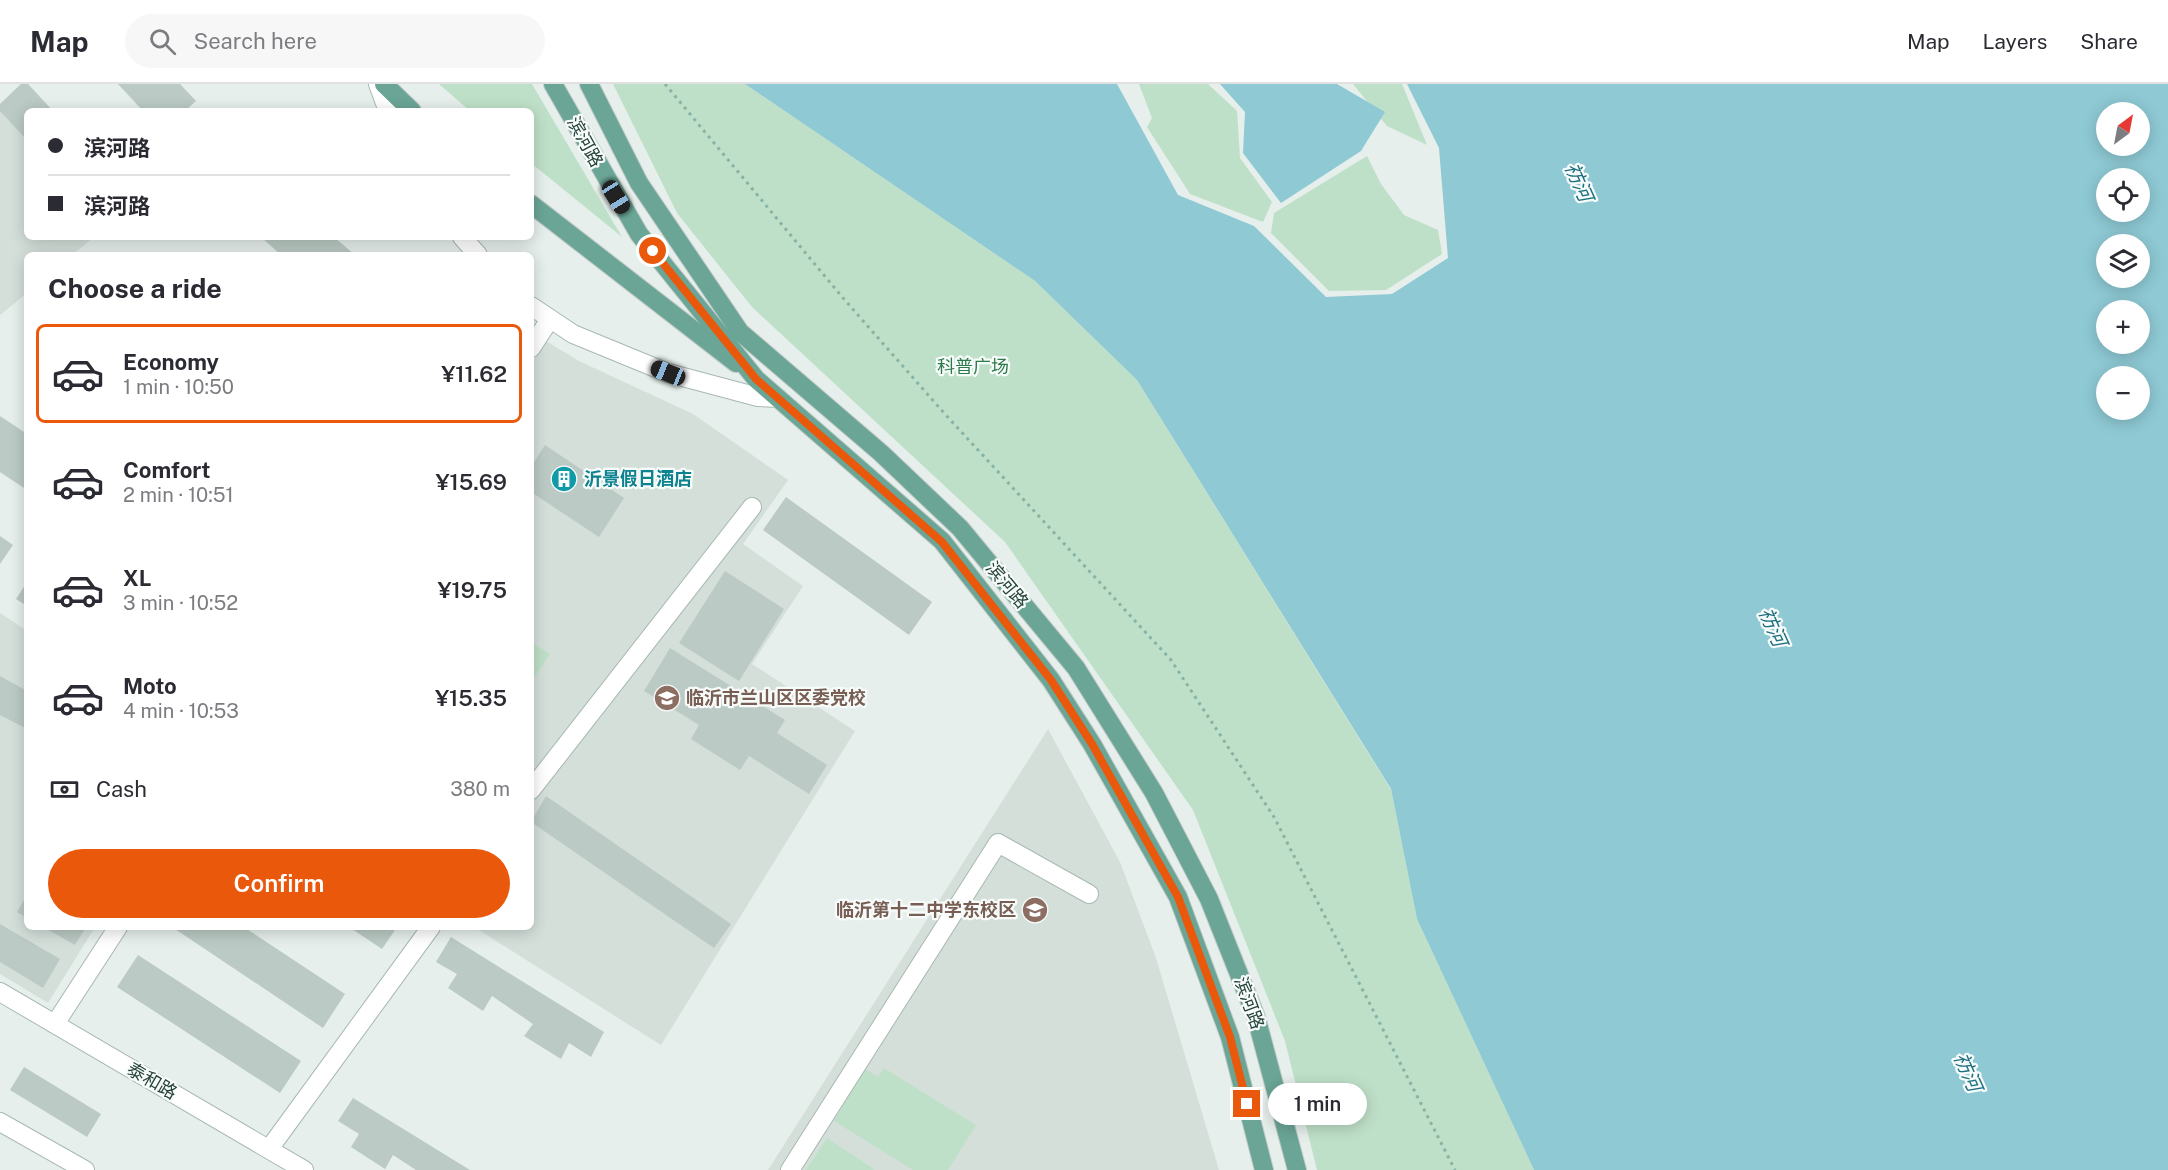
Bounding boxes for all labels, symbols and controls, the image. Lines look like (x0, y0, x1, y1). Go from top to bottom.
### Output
search box (125, 14, 545, 68)
text: Map (30, 25, 89, 58)
icon: search (146, 25, 179, 58)
text: Search here (194, 28, 317, 54)
text: Map (1907, 29, 1950, 54)
text: Layers (1983, 29, 2047, 54)
text: Share (2080, 29, 2138, 54)
north arrow (2096, 102, 2150, 156)
map controls (2096, 102, 2150, 420)
street label: 滨河路 (563, 113, 608, 170)
text: 滨河路 (84, 135, 150, 161)
water label: 祊河 (1560, 159, 1600, 209)
button: locate (2096, 168, 2150, 222)
car (599, 177, 633, 217)
text: 滨河路 (84, 193, 150, 219)
button: layers (2096, 234, 2150, 288)
route start (639, 237, 666, 264)
text: Choose a ride (48, 272, 222, 304)
button: + (2096, 300, 2150, 354)
icon: car (51, 347, 105, 401)
text: Economy (123, 349, 219, 375)
park label: 科普广场 (937, 356, 1009, 377)
car (648, 358, 688, 388)
text: ¥11.62 (441, 361, 507, 387)
button: − (2096, 366, 2150, 420)
text: 1 min · 10:50 (123, 375, 234, 399)
icon: car (51, 455, 105, 509)
text: Comfort (123, 457, 210, 483)
building icon: 沂景假日酒店 (549, 464, 579, 494)
place label: 沂景假日酒店 (584, 468, 692, 489)
text: ¥15.69 (436, 469, 507, 495)
text: 2 min · 10:51 (123, 483, 234, 507)
street label: 滨河路 (982, 557, 1033, 612)
icon: car (51, 563, 105, 617)
text: XL (123, 565, 151, 591)
text: ¥19.75 (438, 577, 507, 603)
text: 3 min · 10:52 (123, 591, 238, 615)
water label: 祊河 (1754, 604, 1794, 654)
icon: car (51, 671, 105, 725)
text: Moto (123, 673, 177, 699)
school or university icon: 临沂市兰山区区委党校 (652, 683, 682, 713)
text: ¥15.35 (435, 685, 507, 711)
place label: 临沂市兰山区区委党校 (686, 687, 866, 708)
text: 4 min · 10:53 (123, 699, 239, 723)
icon: cash (48, 773, 81, 806)
text: Cash (96, 776, 147, 802)
text: 380 m (450, 777, 510, 801)
button: Confirm (48, 849, 510, 918)
school or university icon: 临沂第十二中学东校区 (1020, 895, 1050, 925)
place label: 临沂第十二中学东校区 (836, 899, 1016, 920)
street label: 滨河路 (1230, 974, 1269, 1032)
water label: 祊河 (1949, 1049, 1989, 1099)
street label: 泰和路 (124, 1058, 181, 1103)
callout: 1 min (1268, 1083, 1367, 1125)
route end (1233, 1090, 1260, 1117)
text: 1 min (1294, 1092, 1341, 1116)

